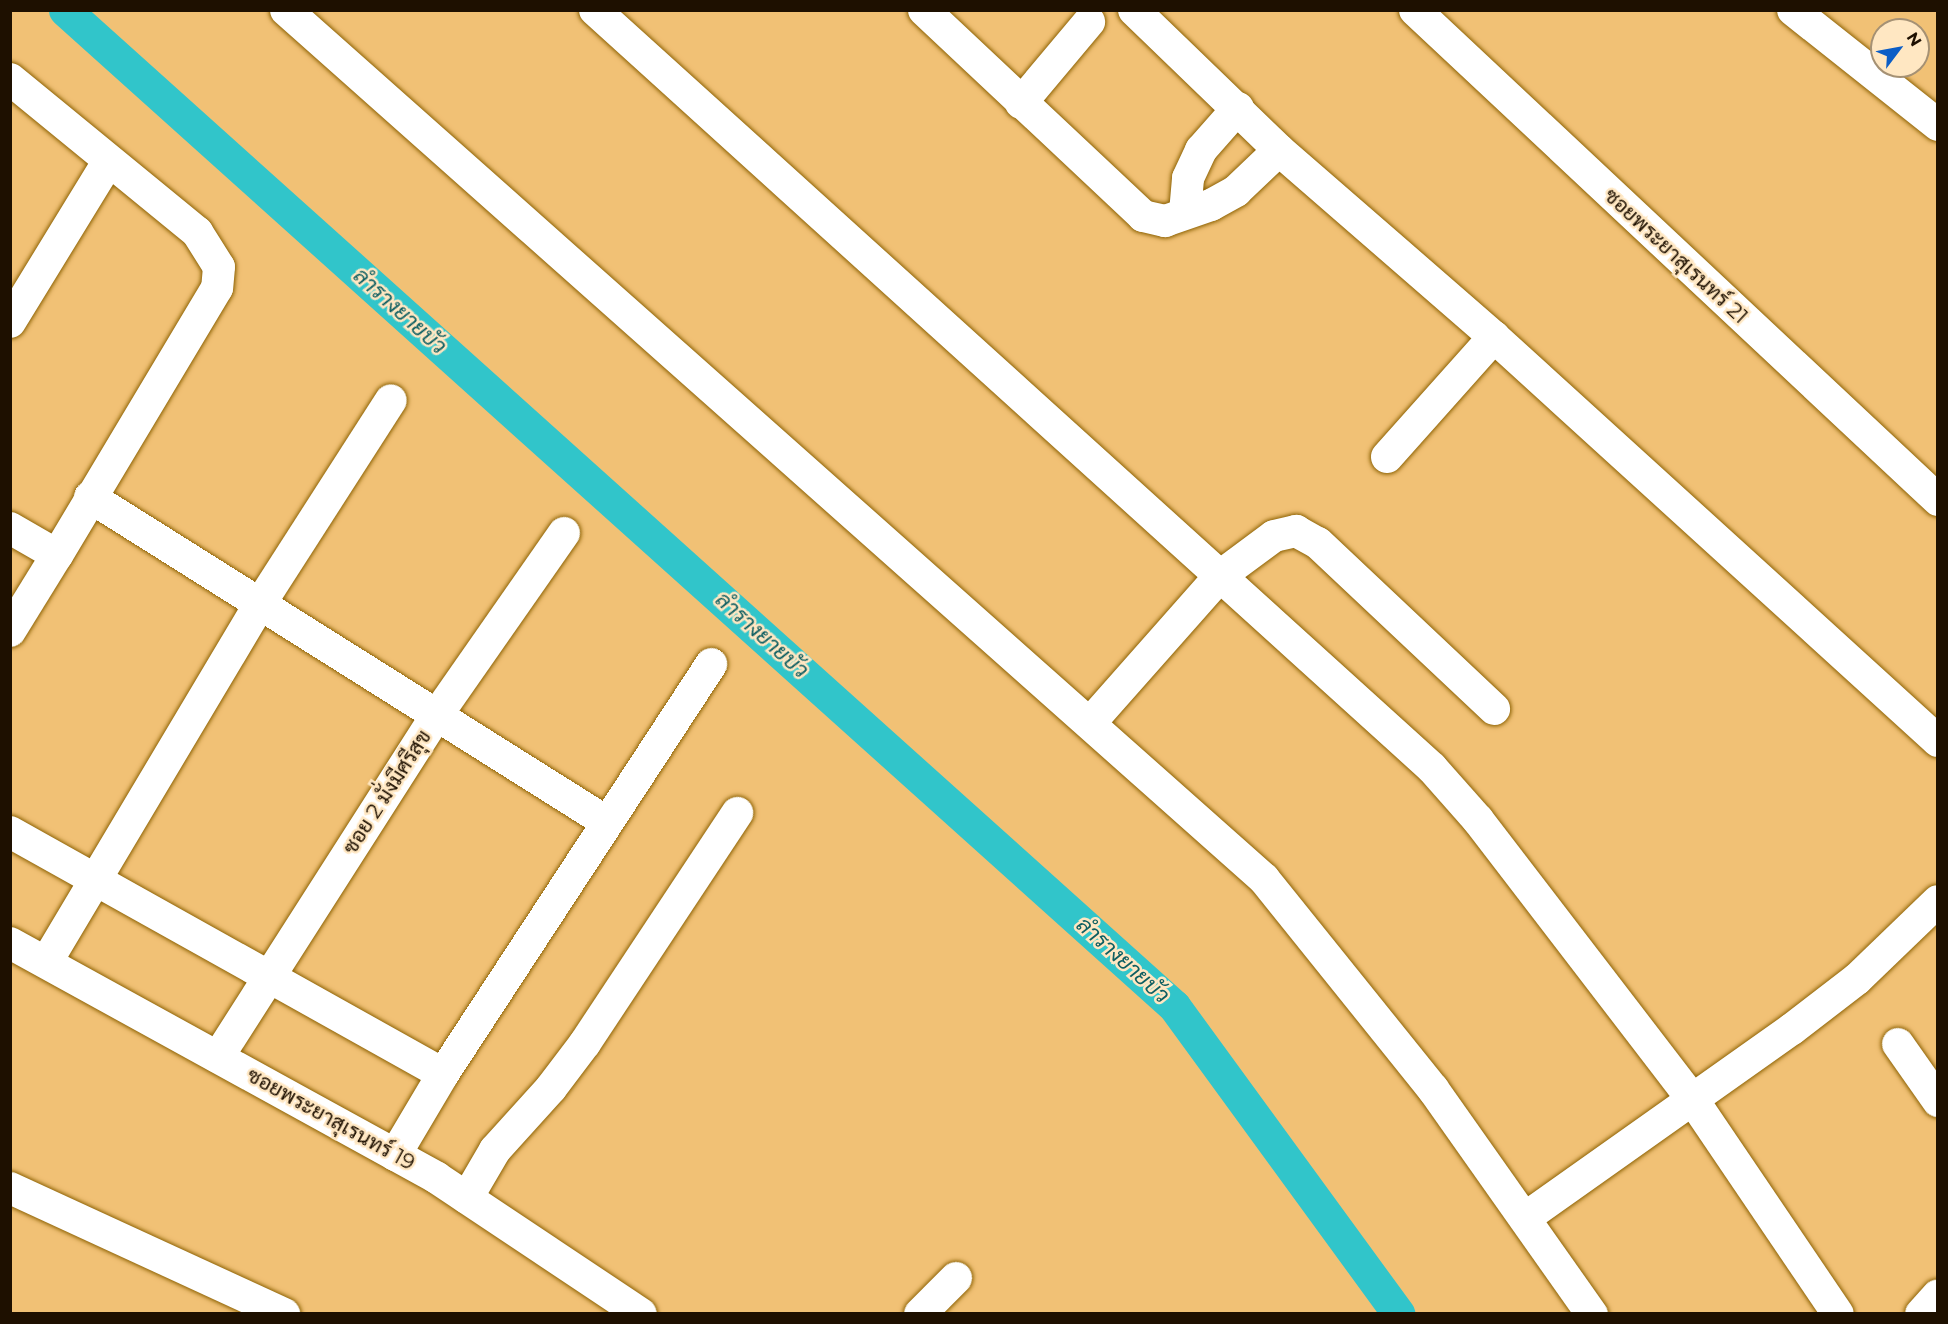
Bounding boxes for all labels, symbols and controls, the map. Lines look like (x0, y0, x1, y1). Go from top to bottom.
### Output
north arrow (1870, 18, 1930, 78)
text: N (1903, 29, 1925, 50)
street label: ซอยพระยาสุเรนทร์ 21 (1599, 183, 1753, 329)
water label: ลำรางยายบัว (348, 262, 452, 360)
water label: ลำรางยายบัว (710, 586, 814, 684)
street label: ซอย 2 มั่งมีศรีสุข (337, 725, 437, 859)
water label: ลำรางยายบัว (1071, 911, 1175, 1009)
street label: ซอยพระยาสุเรนทร์ 19 (243, 1062, 419, 1176)

